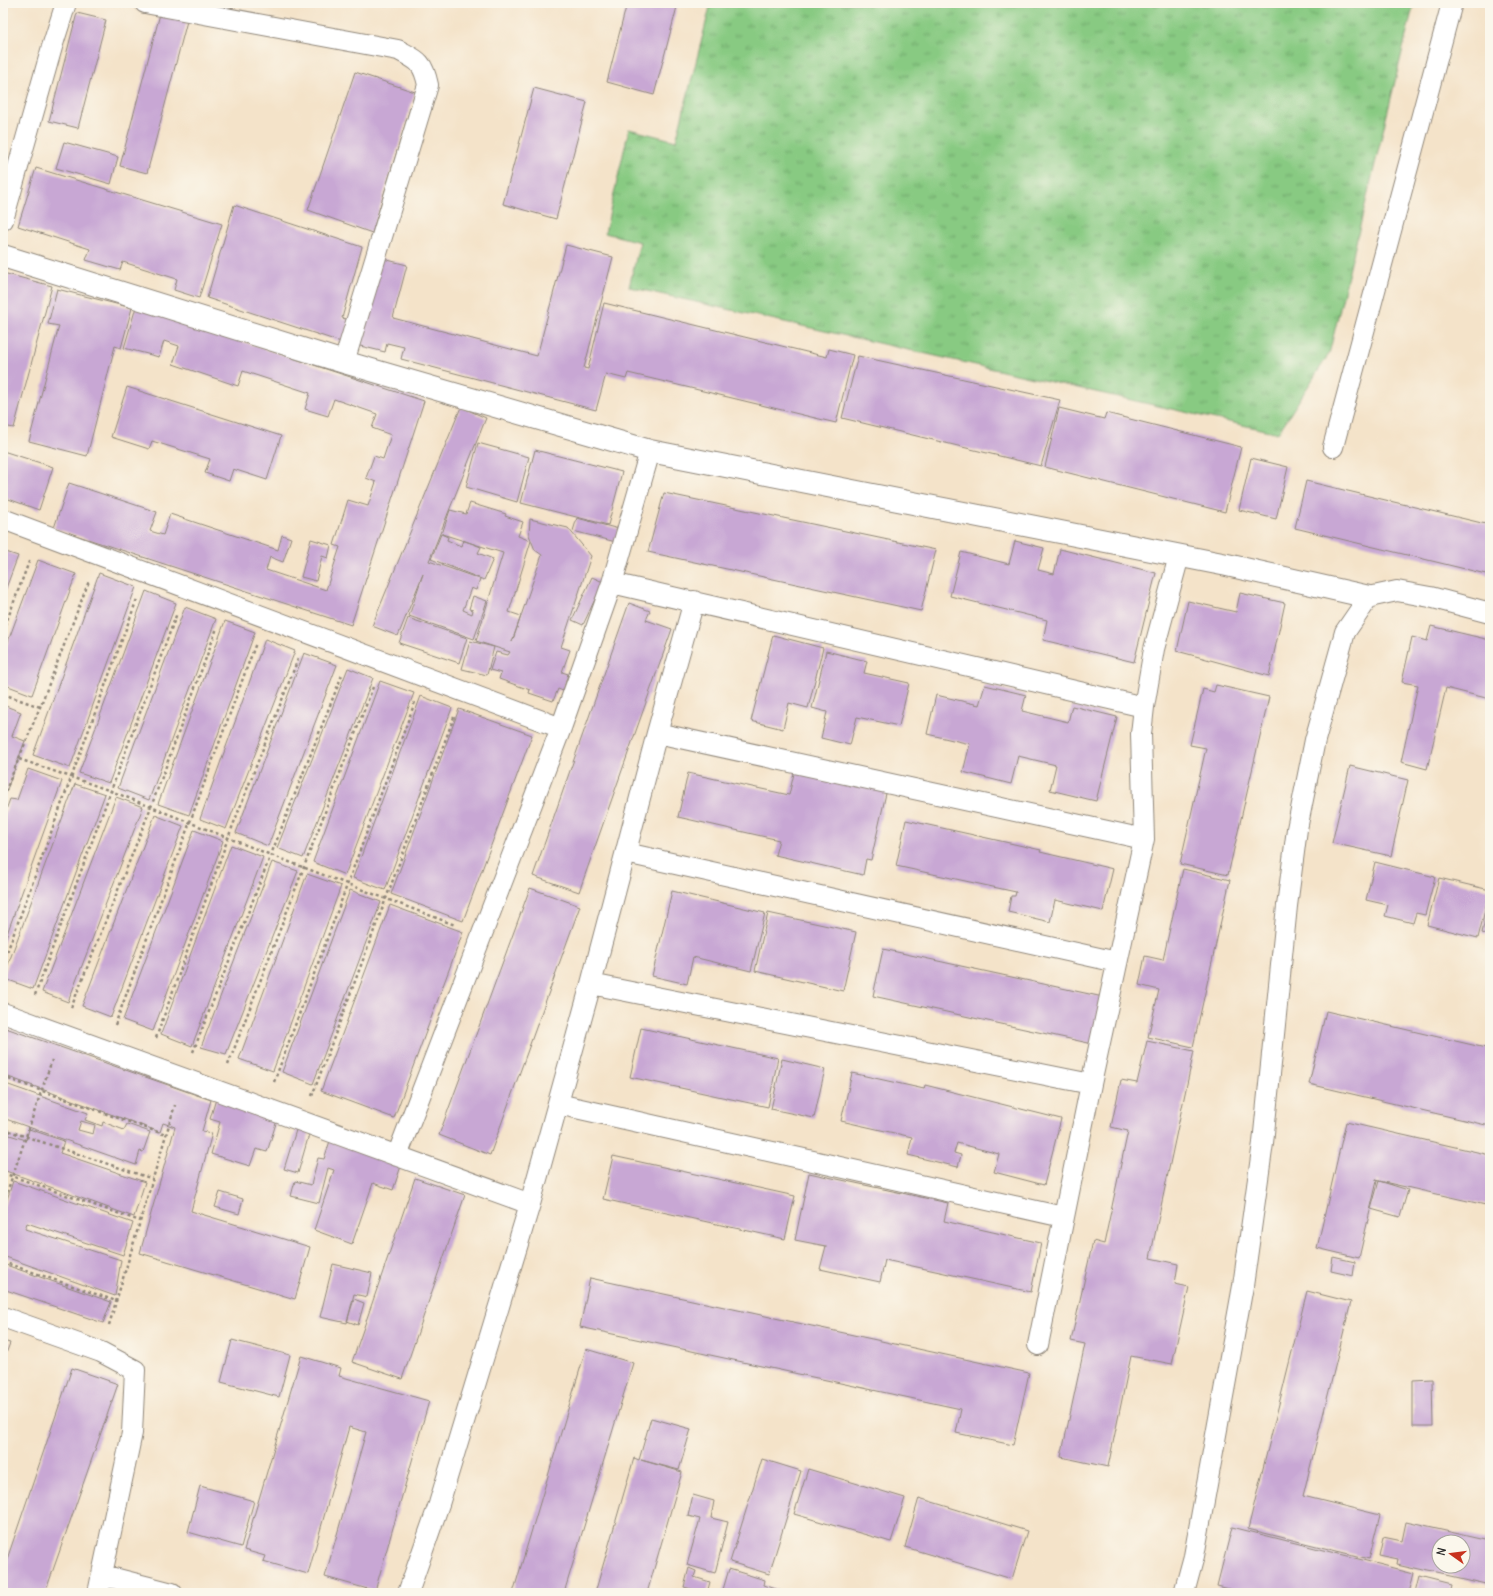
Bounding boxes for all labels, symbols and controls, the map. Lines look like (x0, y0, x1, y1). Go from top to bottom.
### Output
north arrow (1431, 1534, 1471, 1574)
text: N (1434, 1546, 1449, 1557)

